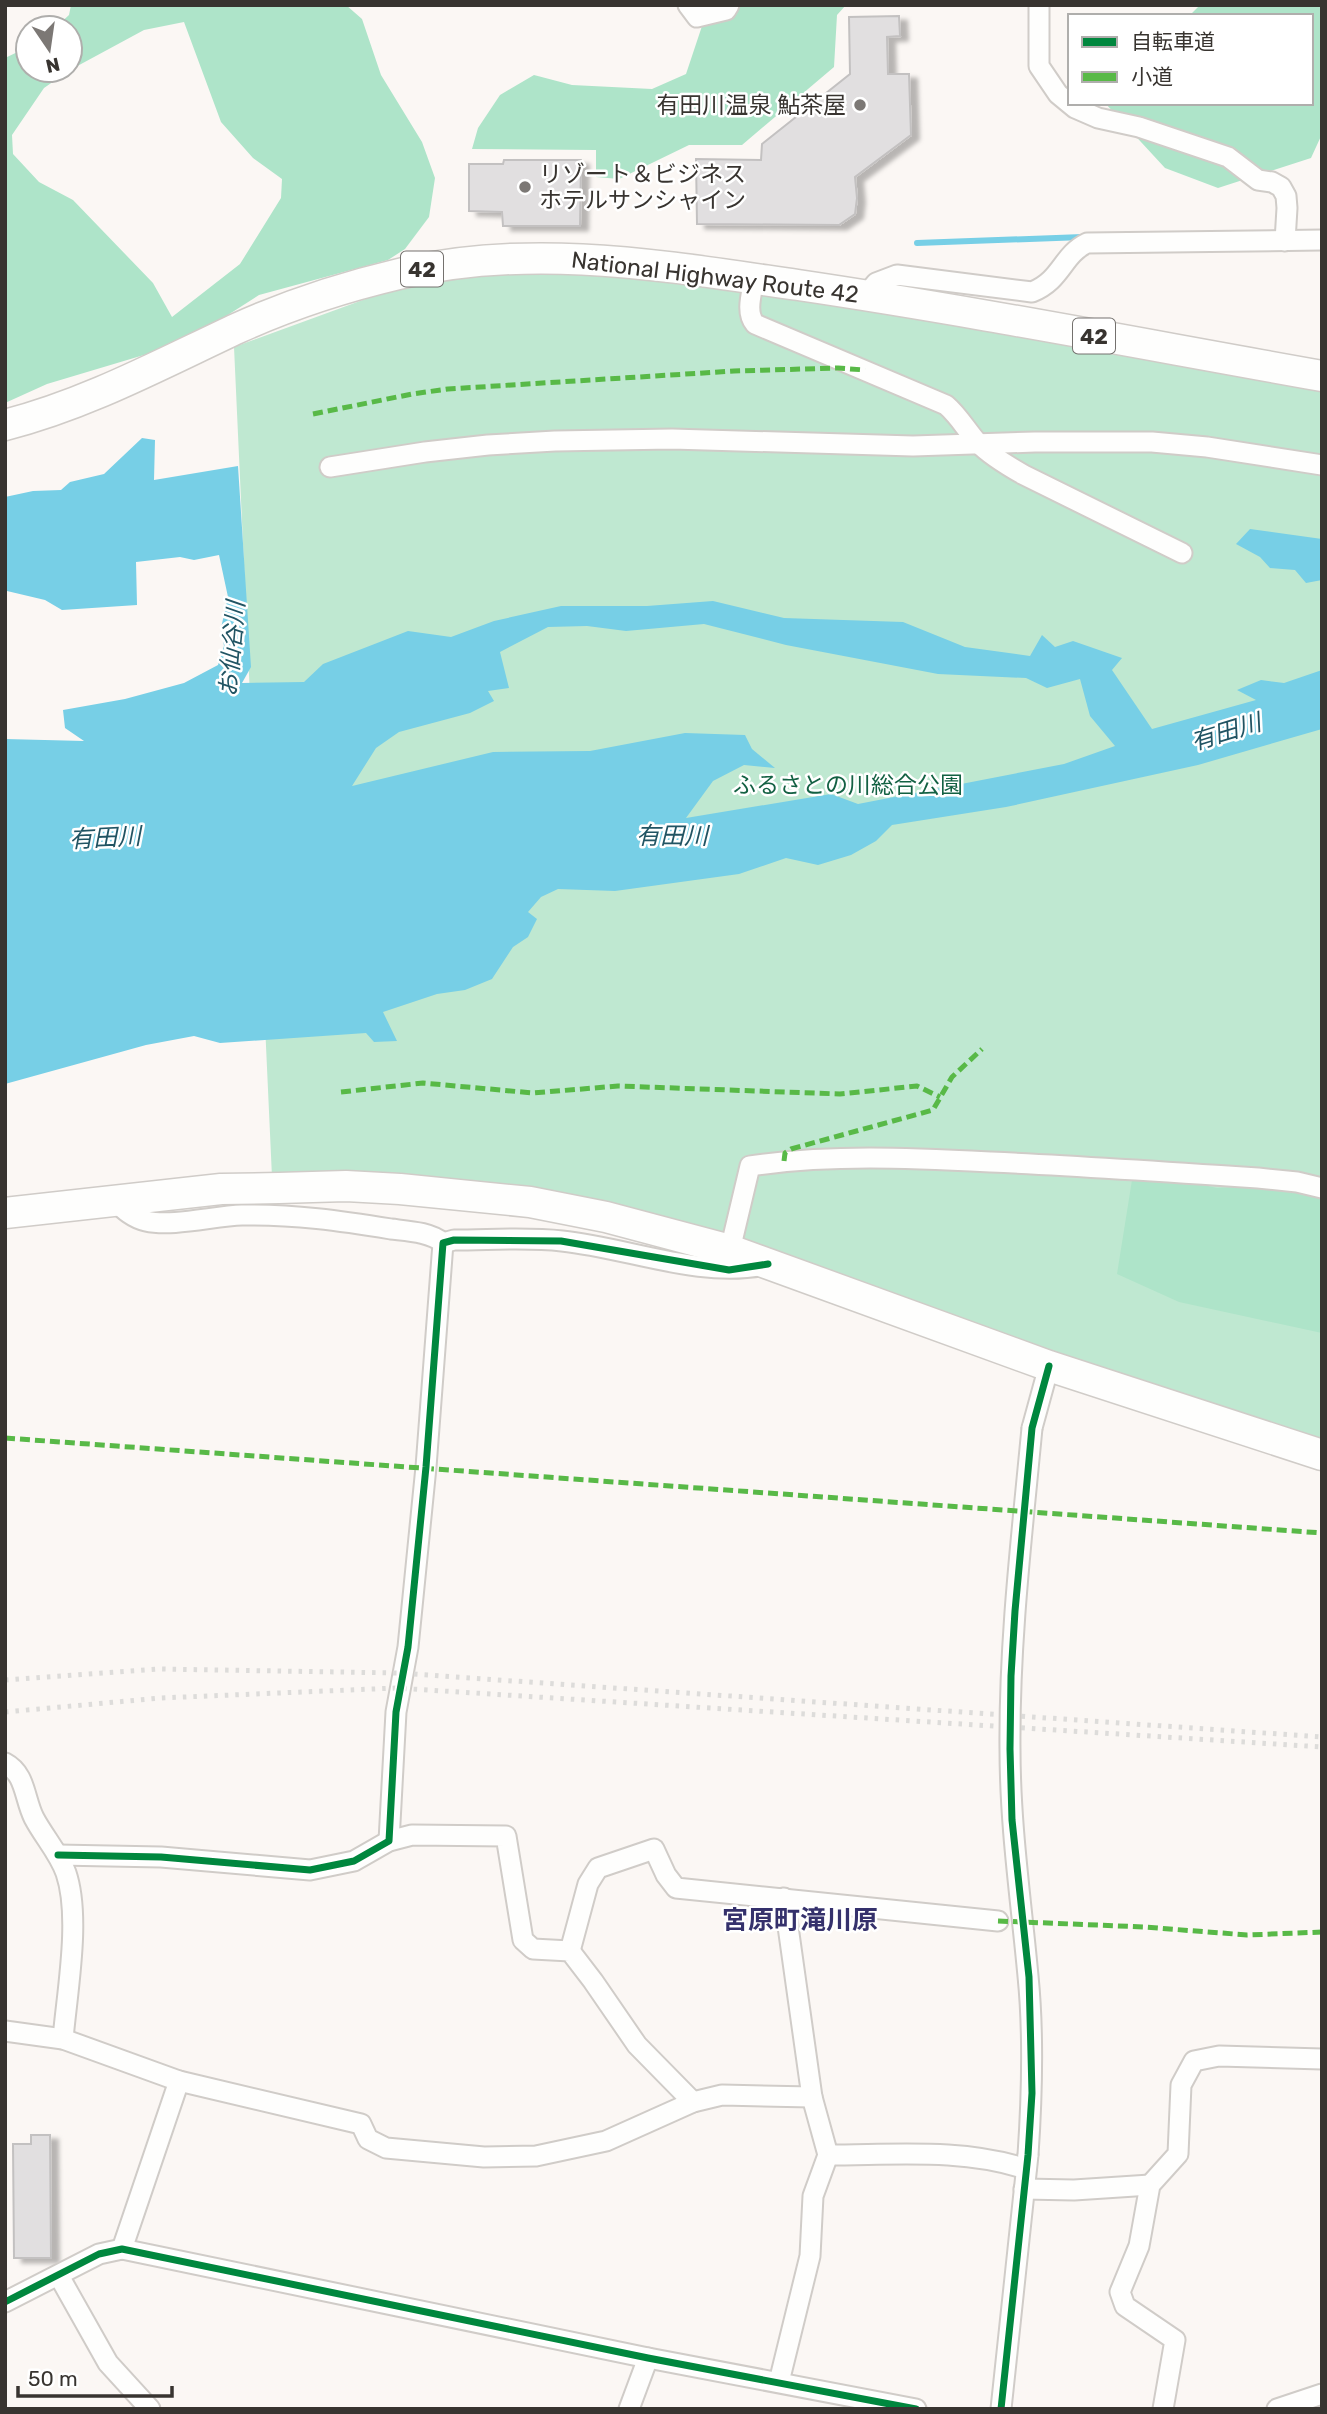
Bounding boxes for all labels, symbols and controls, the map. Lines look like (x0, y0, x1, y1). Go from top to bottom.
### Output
north arrow (14, 14, 84, 84)
legend (1068, 14, 1313, 105)
text: 自転車道 (1131, 29, 1215, 54)
text: N (43, 52, 62, 78)
text: 小道 (1131, 64, 1173, 89)
place label: 有田川温泉 鮎茶屋 (656, 91, 846, 119)
marker: 有田川温泉 鮎茶屋 (852, 97, 868, 113)
place label: リゾート＆ビジネス ホテルサンシャイン (539, 160, 746, 214)
marker: リゾート＆ビジネス ホテルサンシャイン (517, 179, 533, 195)
street label: National Highway Route 42 (570, 245, 860, 309)
road number: 42 (401, 252, 443, 286)
road number: 42 (1073, 318, 1115, 354)
water label: お仙谷川 (214, 597, 250, 698)
water label: 有田川 (1187, 707, 1267, 756)
park label: ふるさとの川総合公園 (733, 771, 963, 799)
water label: 有田川 (68, 822, 145, 854)
water label: 有田川 (636, 822, 711, 850)
district label: 宮原町滝川原 (722, 1905, 878, 1936)
scale bar (18, 2354, 172, 2398)
text: 50 m (28, 2366, 78, 2391)

